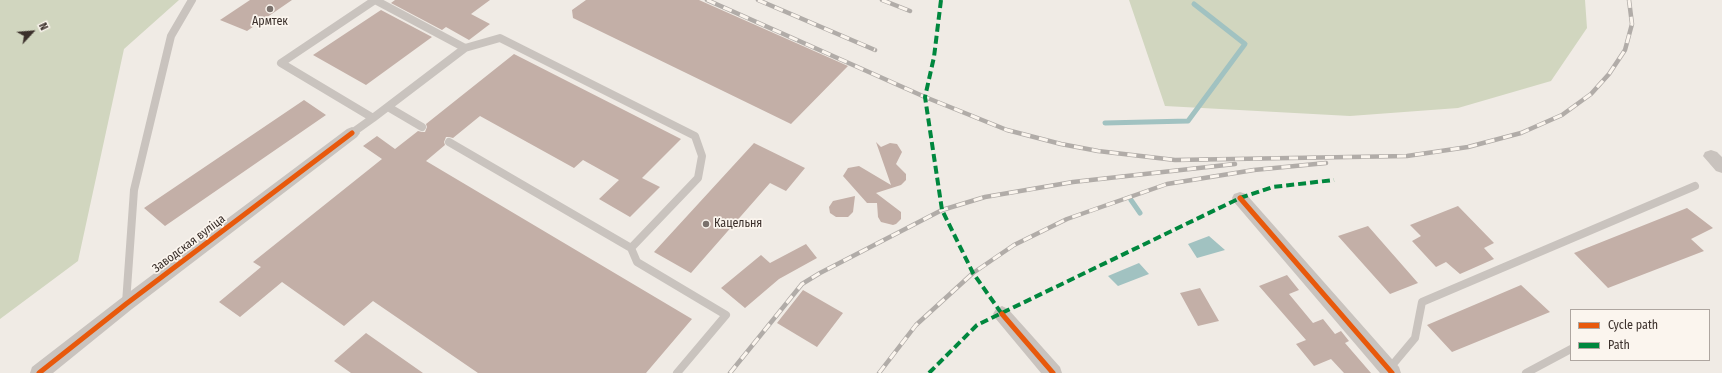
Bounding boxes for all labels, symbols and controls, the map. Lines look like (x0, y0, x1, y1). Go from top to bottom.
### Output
marker: Армтек (265, 4, 275, 14)
north arrow (12, 12, 52, 52)
place label: Армтек (252, 15, 288, 29)
text: N (36, 21, 51, 32)
street label: Заводская вуліца (150, 212, 228, 276)
place label: Кацельня (714, 217, 762, 231)
marker: Кацельня (701, 219, 711, 229)
legend (1570, 309, 1710, 361)
text: Cycle path (1608, 318, 1658, 332)
text: Path (1608, 338, 1630, 352)

